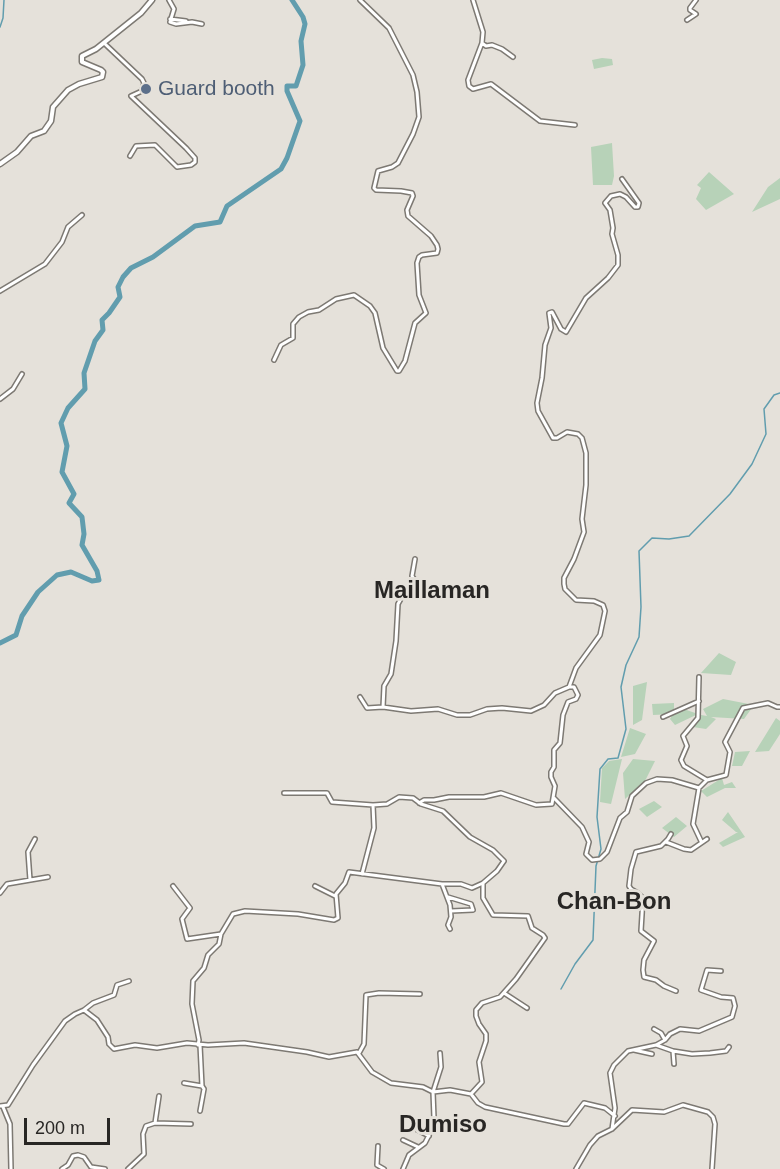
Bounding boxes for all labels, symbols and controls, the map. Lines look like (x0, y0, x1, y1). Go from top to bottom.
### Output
place label: Guard booth (158, 76, 275, 102)
marker: Guard booth (139, 82, 153, 96)
district label: Maillaman (374, 577, 490, 605)
district label: Chan-Bon (557, 888, 671, 916)
scale bar (27, 1106, 112, 1144)
district label: Dumiso (399, 1111, 487, 1139)
text: 200 m (35, 1118, 85, 1138)

